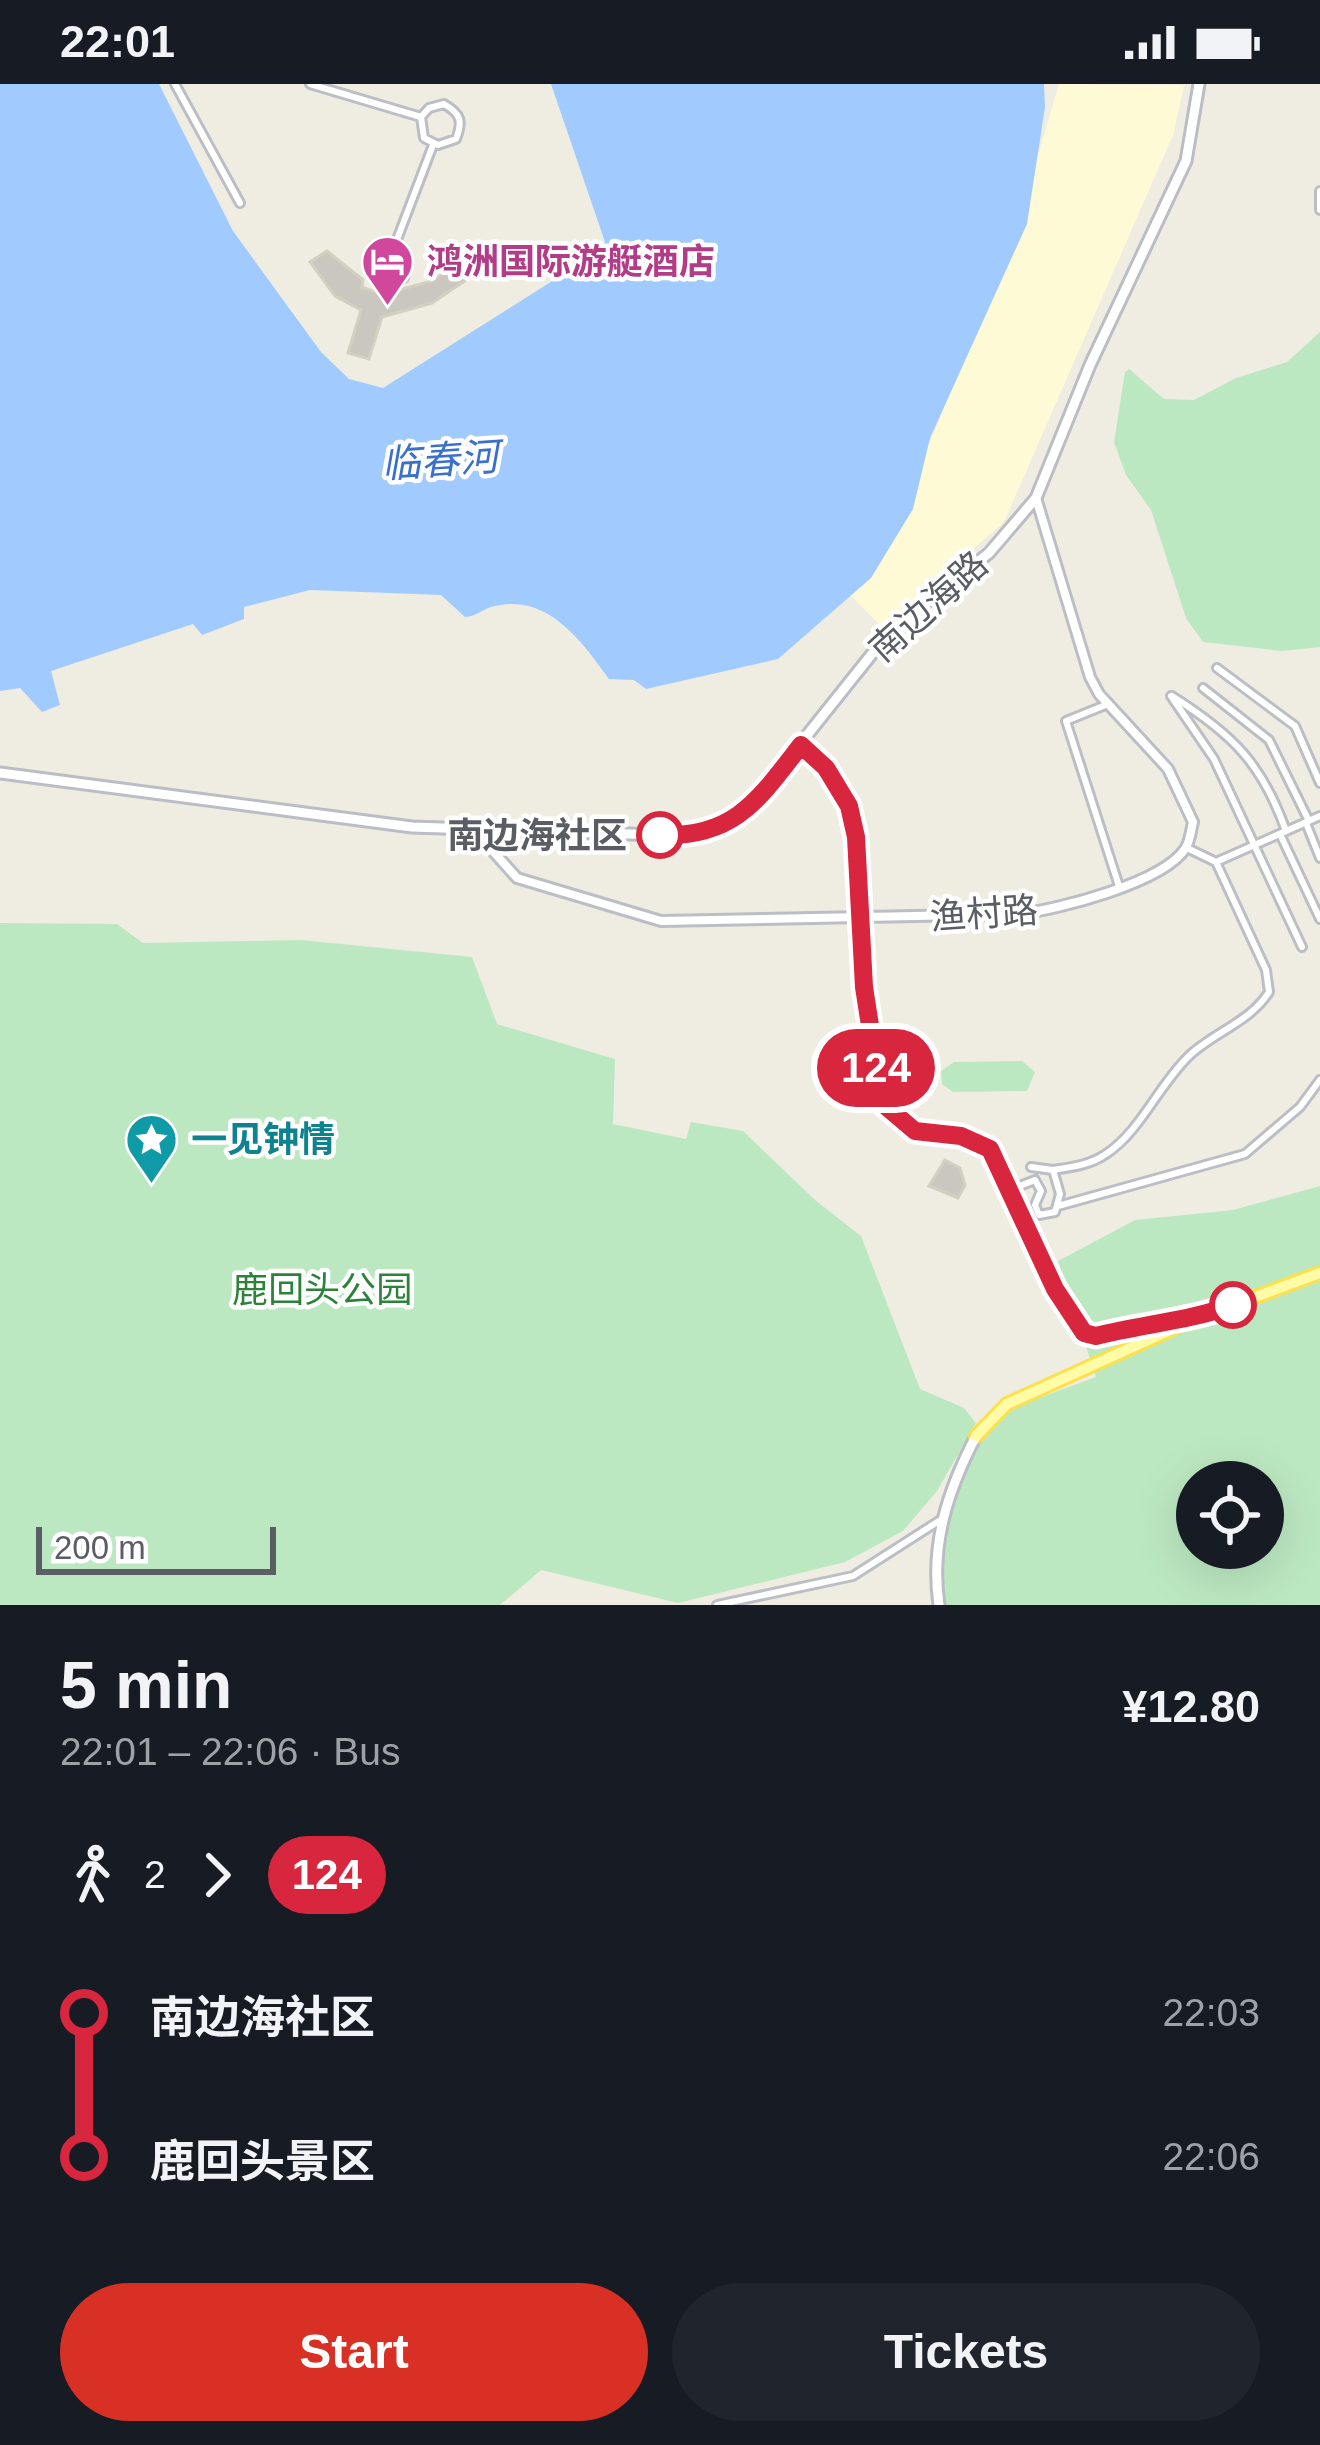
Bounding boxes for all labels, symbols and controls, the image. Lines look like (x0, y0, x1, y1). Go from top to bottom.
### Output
text: 22:01 (60, 16, 175, 67)
hotel icon: 鸿洲国际游艇酒店 (360, 233, 416, 307)
place label: 鸿洲国际游艇酒店 (427, 241, 715, 282)
water label: 临春河 (380, 434, 507, 486)
street label: 南边海路 (861, 543, 996, 670)
marker: 南边海社区 (638, 813, 682, 857)
place label: 南边海社区 (447, 815, 627, 856)
street label: 渔村路 (929, 889, 1039, 938)
line badge: 124 (807, 1029, 945, 1107)
text: 124 (841, 1044, 911, 1091)
place icon: 一见钟情 (124, 1111, 180, 1185)
place label: 一见钟情 (191, 1119, 335, 1160)
park label: 鹿回头公园 (232, 1269, 412, 1310)
unlabelled marker (1211, 1283, 1255, 1327)
map controls (1176, 1461, 1284, 1569)
button: locate (1176, 1461, 1284, 1569)
scale bar (36, 1521, 276, 1574)
text: 200 m (54, 1529, 146, 1566)
text: 5 min (60, 1648, 232, 1722)
text: ¥12.80 (1122, 1681, 1260, 1732)
text: 22:01 – 22:06 · Bus (60, 1730, 400, 1773)
icon: walk (60, 1842, 126, 1908)
icon: forward (184, 1842, 250, 1908)
text: 124 (292, 1851, 362, 1898)
text: 2 (144, 1853, 166, 1896)
text: 22:03 (1162, 1991, 1260, 2034)
text: 南边海社区 (150, 1992, 375, 2043)
text: 22:06 (1162, 2135, 1260, 2178)
text: 鹿回头景区 (150, 2136, 375, 2187)
button: Start (60, 2283, 648, 2421)
button: Tickets (672, 2283, 1260, 2421)

